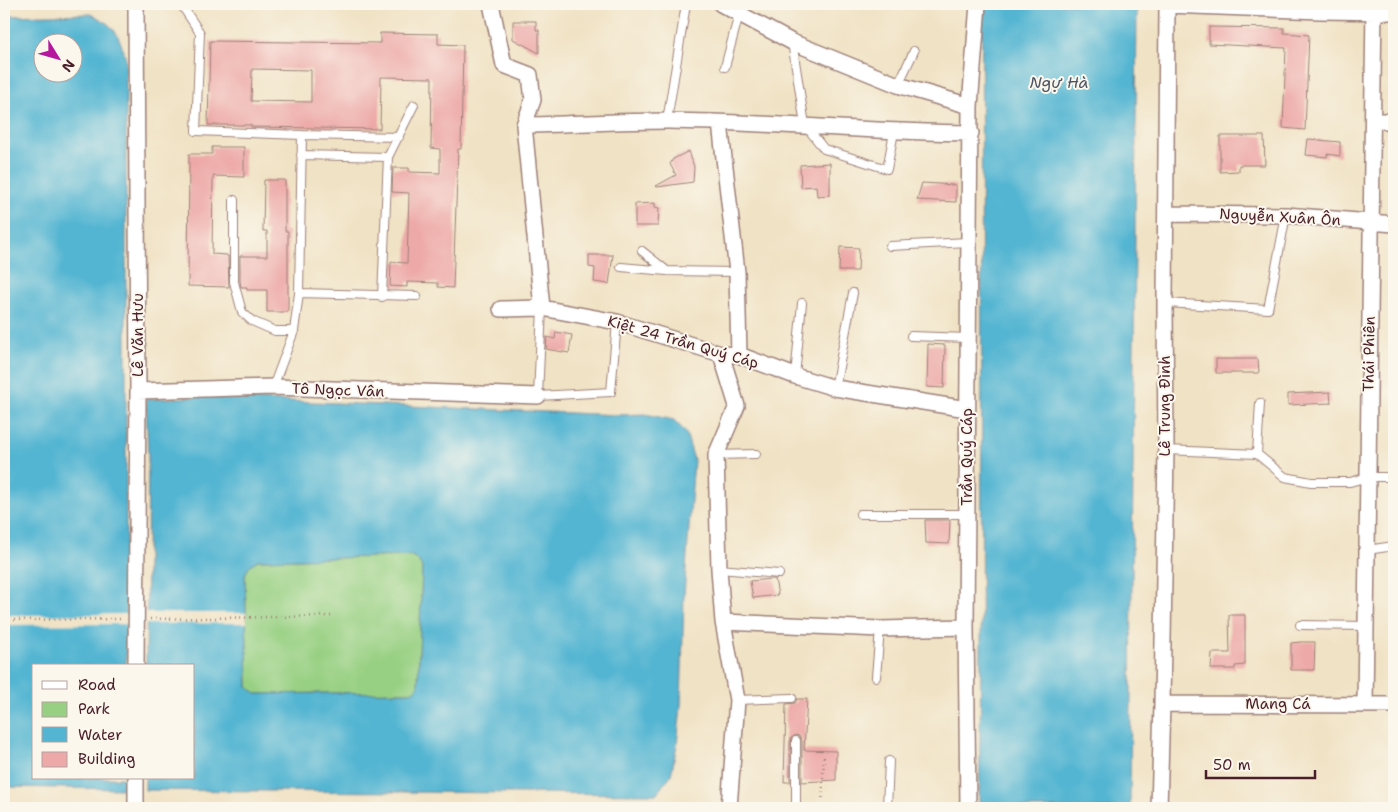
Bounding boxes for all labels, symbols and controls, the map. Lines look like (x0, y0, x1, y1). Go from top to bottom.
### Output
north arrow (32, 32, 82, 82)
text: N (58, 56, 79, 76)
water label: Ngự Hà (1030, 72, 1089, 93)
street label: Nguyễn Xuân Ôn (1219, 203, 1341, 230)
street label: Lê Văn Hưu (128, 293, 148, 377)
street label: Kiệt 24 Trần Quý Cáp (605, 311, 761, 373)
street label: Thái Phiên (1358, 316, 1380, 392)
street label: Lê Trung Đình (1155, 355, 1175, 457)
street label: Tô Ngọc Vân (291, 378, 385, 402)
street label: Trần Quý Cáp (957, 408, 977, 506)
legend (32, 664, 195, 780)
text: Road (78, 675, 116, 695)
street label: Mang Cá (1245, 694, 1311, 714)
text: Park (78, 699, 110, 719)
text: Water (78, 725, 122, 745)
scale bar (1206, 747, 1314, 779)
text: Building (78, 749, 135, 769)
text: 50 m (1213, 755, 1251, 775)

